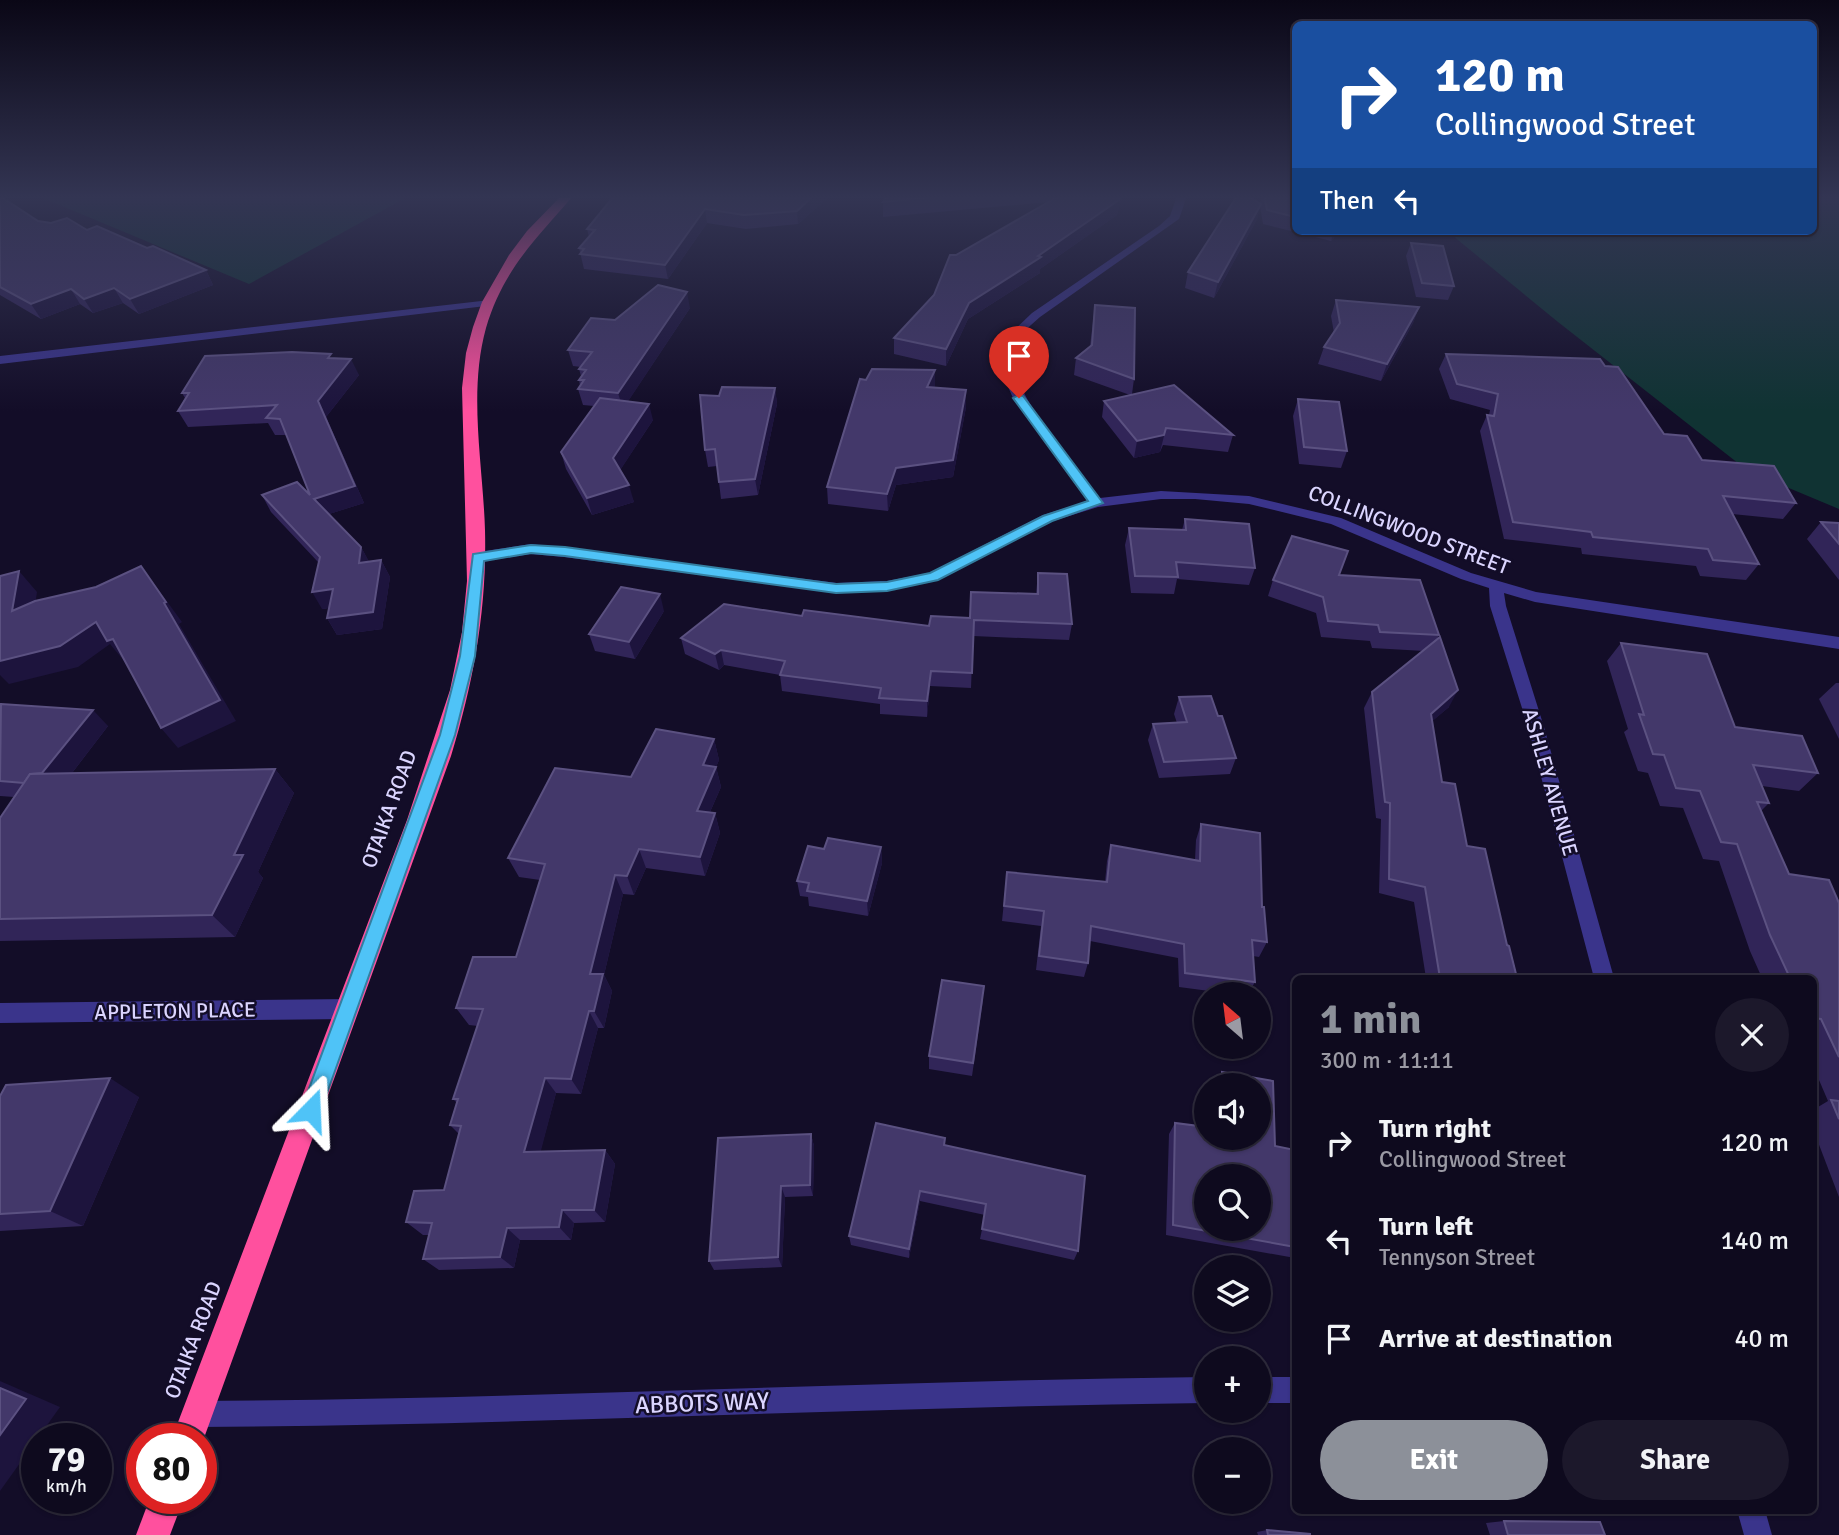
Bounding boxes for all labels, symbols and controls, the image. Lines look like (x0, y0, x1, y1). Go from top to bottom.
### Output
text: 120 m (1435, 45, 1565, 105)
icon: right (1320, 49, 1411, 140)
text: Collingwood Street (1435, 105, 1695, 144)
icon: left (1388, 182, 1426, 220)
text: Then (1320, 185, 1374, 217)
pin (989, 326, 1049, 398)
icon: arrive (1000, 337, 1038, 375)
street label: COLLINGWOOD STREET (1305, 480, 1514, 581)
street label: ASHLEY AVENUE (1516, 705, 1584, 859)
street label: OTAIKA ROAD (356, 746, 422, 872)
north arrow (1194, 982, 1270, 1059)
map controls (1194, 982, 1271, 1514)
text: 1 min (1320, 994, 1421, 1045)
street label: APPLETON PLACE (94, 997, 256, 1025)
button: close (1715, 998, 1789, 1072)
text: 300 m · 11:11 (1320, 1046, 1454, 1075)
position arrow (274, 1073, 348, 1147)
button: sound (1194, 1073, 1271, 1150)
text: Turn right (1379, 1113, 1491, 1145)
icon: right (1320, 1124, 1358, 1162)
text: 120 m (1720, 1127, 1789, 1159)
text: Collingwood Street (1379, 1145, 1566, 1174)
button: search (1194, 1164, 1271, 1241)
text: Turn left (1379, 1211, 1473, 1243)
icon: left (1320, 1222, 1358, 1260)
text: 140 m (1720, 1225, 1789, 1257)
text: Tennyson Street (1379, 1243, 1535, 1272)
button: layers (1194, 1255, 1271, 1332)
street label: OTAIKA ROAD (159, 1278, 227, 1402)
icon: arrive (1320, 1320, 1358, 1358)
text: Arrive at destination (1379, 1323, 1612, 1355)
text: 40 m (1734, 1323, 1789, 1355)
button: + (1194, 1346, 1271, 1423)
street label: ABBOTS WAY (634, 1386, 770, 1420)
button: Exit (1320, 1420, 1548, 1500)
button: Share (1562, 1420, 1789, 1500)
speed limit sign: 80 (126, 1423, 217, 1514)
button: − (1194, 1437, 1271, 1514)
text: 79 (48, 1438, 85, 1481)
text: km/h (46, 1475, 87, 1497)

